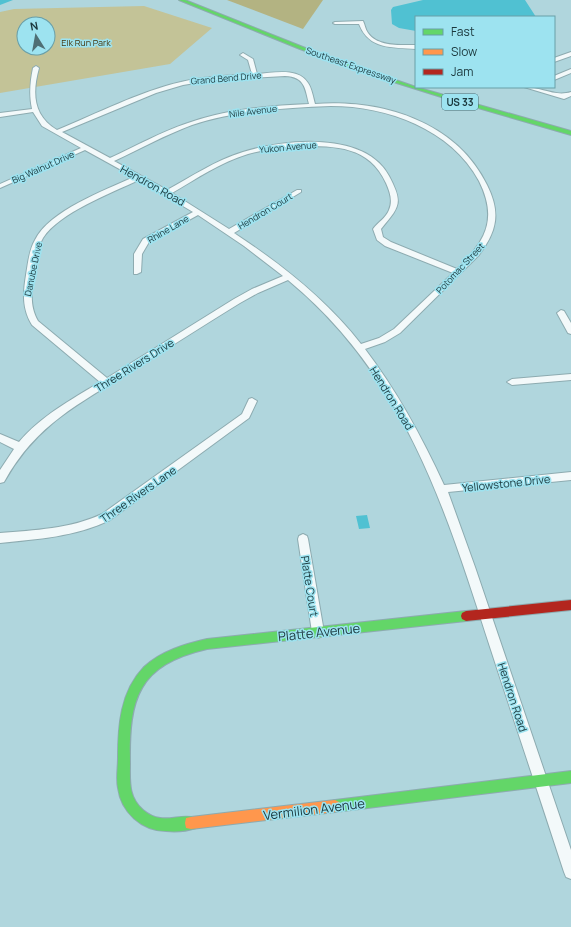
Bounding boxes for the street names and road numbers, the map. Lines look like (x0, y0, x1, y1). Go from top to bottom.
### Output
street label: Southeast Expressway (304, 43, 398, 87)
street label: Grand Bend Drive (190, 68, 262, 88)
road number: US 33 (442, 94, 478, 110)
street label: Nile Avenue (228, 102, 278, 120)
street label: Yukon Avenue (259, 138, 317, 156)
street label: Big Walnut Drive (10, 147, 76, 187)
street label: Hendron Road (118, 161, 188, 209)
street label: Hendron Court (235, 189, 295, 232)
street label: Rhine Lane (145, 212, 191, 246)
street label: Potomac Street (433, 239, 487, 296)
street label: Danube Drive (21, 241, 45, 297)
street label: Three Rivers Drive (92, 334, 177, 395)
street label: Hendron Road (367, 364, 417, 432)
street label: Three Rivers Lane (97, 462, 180, 526)
street label: Yellowstone Drive (461, 471, 551, 495)
street label: Platte Court (298, 555, 322, 617)
street label: Platte Avenue (277, 619, 361, 645)
street label: Hendron Road (495, 660, 531, 734)
street label: Vermilion Avenue (262, 794, 366, 824)

